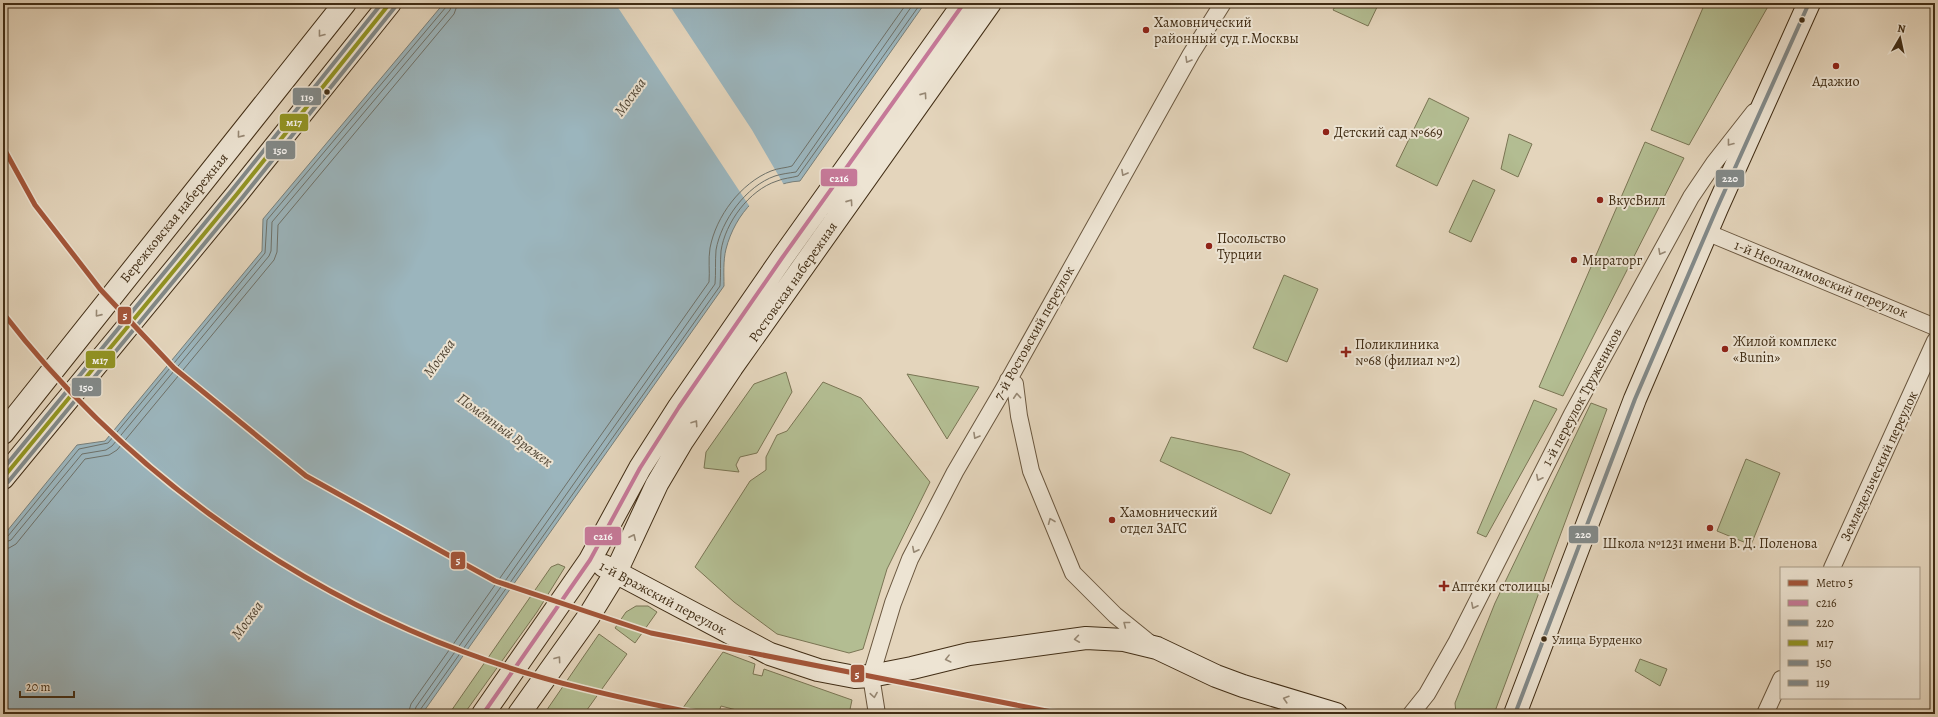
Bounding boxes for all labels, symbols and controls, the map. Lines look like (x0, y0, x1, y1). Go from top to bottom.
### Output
place label: Хамовнический районный суд г.Москвы (1154, 13, 1299, 48)
unlabelled marker (1797, 15, 1807, 25)
north arrow (1880, 18, 1920, 58)
text: N (1896, 21, 1907, 37)
marker: Хамовнический районный суд г.Москвы (1141, 25, 1151, 35)
one-way arrow (319, 29, 326, 36)
one-way arrow (1185, 56, 1192, 63)
marker: Адажио (1831, 61, 1841, 71)
place label: Адажио (1811, 72, 1860, 91)
water label: Москва (609, 74, 651, 120)
line badge: 119 (292, 87, 322, 106)
unlabelled marker (322, 87, 332, 97)
text: 119 (301, 90, 313, 105)
one-way arrow (920, 93, 927, 100)
line badge: м17 (279, 113, 309, 132)
text: м17 (286, 115, 302, 130)
place label: Детский сад №669 (1334, 123, 1443, 142)
marker: Детский сад №669 (1321, 127, 1331, 137)
one-way arrow (238, 131, 245, 138)
one-way arrow (1728, 138, 1735, 145)
line badge: 150 (265, 140, 296, 160)
text: 150 (273, 143, 288, 158)
street label: Бережковская набережная (116, 149, 233, 287)
line badge: с216 (820, 168, 858, 187)
one-way arrow (1121, 169, 1128, 176)
line badge: 220 (1715, 169, 1745, 188)
text: с216 (829, 171, 849, 186)
text: 220 (1722, 171, 1739, 186)
place label: ВкусВилл (1608, 191, 1666, 210)
marker: ВкусВилл (1595, 195, 1605, 205)
one-way arrow (845, 199, 852, 206)
street label: Ростовская набережная (744, 218, 842, 346)
place label: Посольство Турции (1217, 229, 1286, 264)
street label: 1-й Неопалимовский переулок (1731, 235, 1911, 323)
marker: Посольство Турции (1204, 241, 1214, 251)
one-way arrow (1658, 248, 1665, 255)
place label: Мираторг (1582, 251, 1642, 270)
marker: Мираторг (1569, 255, 1579, 265)
street label: 7-й Ростовский переулок (989, 263, 1079, 403)
line badge: 5 (117, 306, 132, 325)
text: 5 (123, 308, 128, 323)
one-way arrow (96, 309, 103, 316)
street label: 1-й переулок Тружеников (1537, 324, 1627, 469)
place label: Жилой комплекс «Bunin» (1733, 332, 1837, 367)
water label: Москва (418, 335, 460, 381)
place label: Поликлиника №68 (филиал №2) (1355, 335, 1460, 370)
marker: Жилой комплекс «Bunin» (1720, 344, 1730, 354)
marker: Поликлиника №68 (филиал №2) (1340, 346, 1352, 358)
line badge: м17 (85, 350, 116, 369)
text: м17 (92, 353, 108, 368)
line badge: 150 (71, 377, 102, 397)
text: 150 (79, 380, 94, 395)
water label: Помётный Вражек (453, 388, 557, 472)
street label: Земледельческий переулок (1836, 388, 1922, 544)
one-way arrow (1013, 393, 1022, 399)
one-way arrow (690, 420, 698, 427)
one-way arrow (974, 432, 981, 439)
one-way arrow (1537, 473, 1544, 481)
place label: Хамовнический отдел ЗАГС (1120, 503, 1218, 538)
marker: Хамовнический отдел ЗАГС (1107, 515, 1117, 525)
one-way arrow (1047, 518, 1055, 525)
marker: Школа №1231 имени В. Д. Поленова (1705, 523, 1715, 533)
line badge: 220 (1568, 525, 1599, 544)
line badge: с216 (584, 526, 622, 546)
text: 220 (1575, 527, 1592, 542)
text: с216 (593, 529, 613, 544)
one-way arrow (628, 533, 636, 541)
place label: Школа №1231 имени В. Д. Поленова (1603, 534, 1818, 553)
one-way arrow (912, 546, 919, 553)
line badge: 5 (450, 551, 466, 570)
text: 5 (456, 553, 461, 568)
street label: 1-й Вражский переулок (596, 556, 730, 640)
legend (1780, 567, 1920, 699)
text: Metro 5 (1816, 575, 1853, 591)
place label: Аптеки столицы (1451, 577, 1550, 596)
marker: Аптеки столицы (1439, 581, 1449, 591)
text: с216 (1816, 595, 1837, 611)
water label: Москва (226, 597, 268, 643)
one-way arrow (1472, 602, 1479, 609)
text: 220 (1816, 615, 1834, 631)
one-way arrow (1123, 622, 1130, 629)
place label: Улица Бурденко (1552, 631, 1642, 648)
one-way arrow (1074, 634, 1080, 643)
marker: Улица Бурденко (1539, 634, 1549, 644)
text: м17 (1816, 635, 1834, 651)
one-way arrow (945, 654, 952, 663)
text: 150 (1816, 655, 1832, 671)
one-way arrow (553, 656, 560, 663)
line badge: 5 (850, 664, 865, 683)
text: 5 (855, 667, 860, 682)
scale bar (20, 673, 74, 699)
text: 119 (1816, 675, 1830, 691)
text: 20 m (26, 679, 50, 695)
one-way arrow (869, 692, 877, 698)
one-way arrow (1282, 695, 1289, 704)

